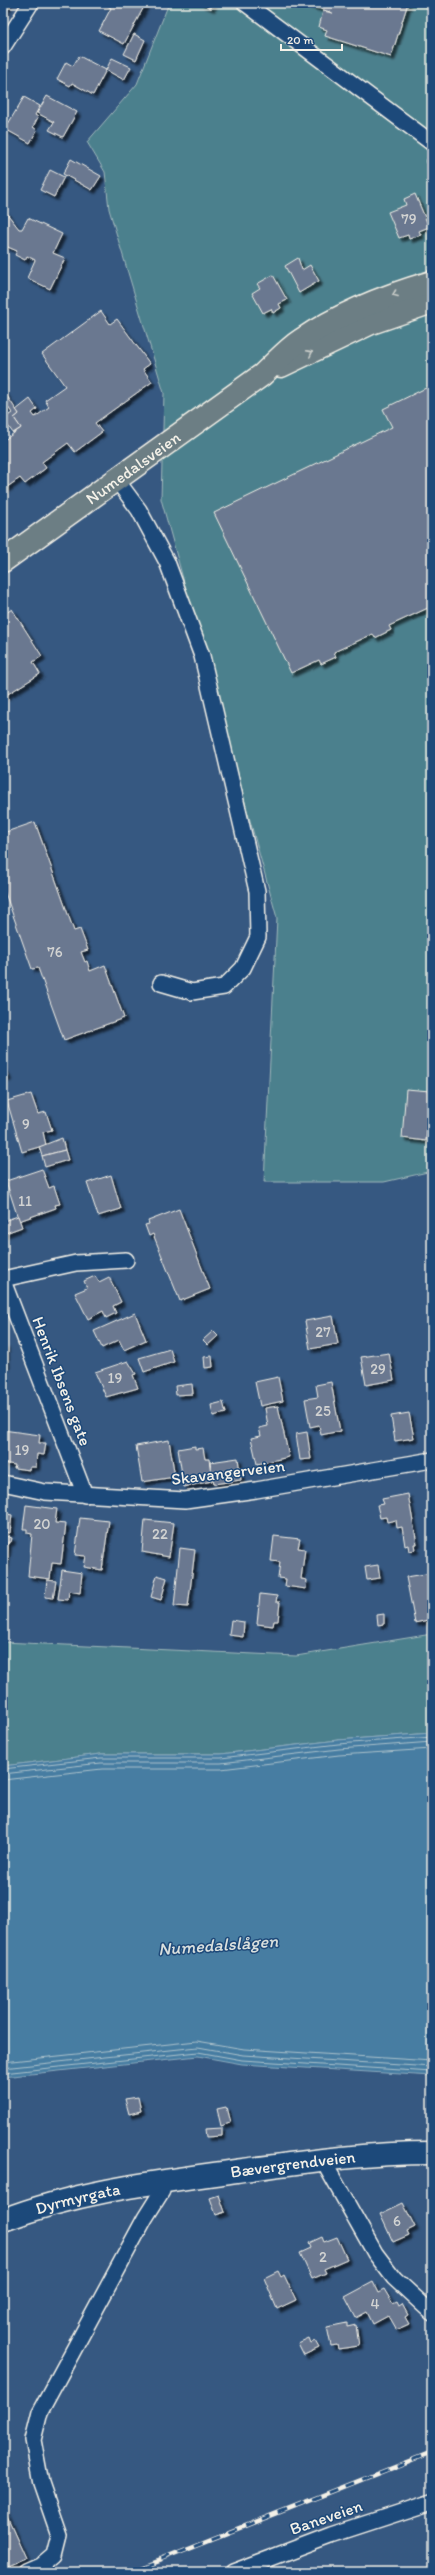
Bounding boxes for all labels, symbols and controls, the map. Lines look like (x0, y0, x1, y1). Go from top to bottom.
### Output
scale bar (281, 26, 342, 52)
text: 20 m (287, 33, 314, 47)
house number: 79 (401, 210, 417, 228)
one-way arrow (391, 289, 398, 297)
one-way arrow (306, 350, 314, 358)
street label: Numedalsveien (82, 427, 184, 508)
house number: 76 (47, 943, 63, 961)
house number: 9 (22, 1115, 30, 1133)
house number: 11 (18, 1192, 32, 1210)
street label: Henrik Ibsens gate (28, 1314, 96, 1448)
house number: 27 (315, 1323, 331, 1341)
house number: 29 (370, 1360, 386, 1378)
house number: 19 (108, 1369, 123, 1387)
house number: 25 (315, 1402, 331, 1420)
house number: 19 (15, 1441, 30, 1459)
street label: Skavangerveien (170, 1455, 286, 1489)
house number: 20 (33, 1515, 51, 1533)
house number: 22 (152, 1525, 168, 1543)
water label: Numedalslågen (157, 1930, 280, 1960)
street label: Bævergrendveien (229, 2147, 356, 2182)
street label: Dyrmyrgata (33, 2179, 122, 2218)
house number: 6 (393, 2212, 401, 2230)
house number: 2 (319, 2248, 327, 2266)
house number: 4 (370, 2295, 380, 2313)
street label: Baneveien (287, 2495, 365, 2539)

